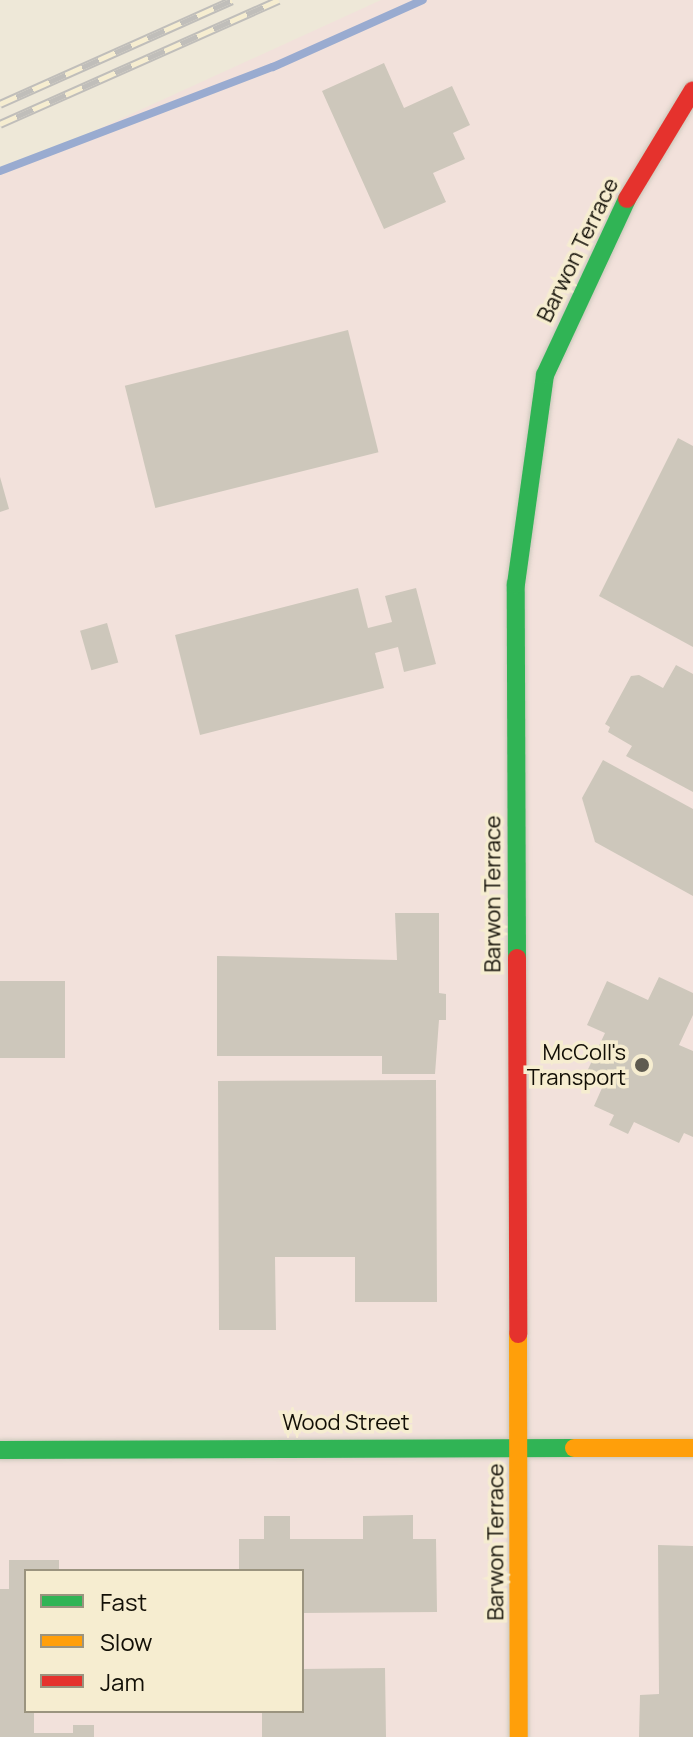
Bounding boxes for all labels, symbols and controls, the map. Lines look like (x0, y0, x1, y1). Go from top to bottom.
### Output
street label: Barwon Terrace (532, 174, 624, 326)
street label: Barwon Terrace (480, 815, 506, 973)
place label: McColl's Transport (527, 1039, 626, 1090)
marker: McColl's Transport (633, 1056, 651, 1074)
street label: Wood Street (282, 1410, 410, 1436)
street label: Barwon Terrace (483, 1463, 509, 1621)
legend (24, 1569, 304, 1713)
text: Fast (100, 1585, 147, 1618)
text: Slow (100, 1625, 153, 1658)
text: Jam (100, 1665, 145, 1698)

